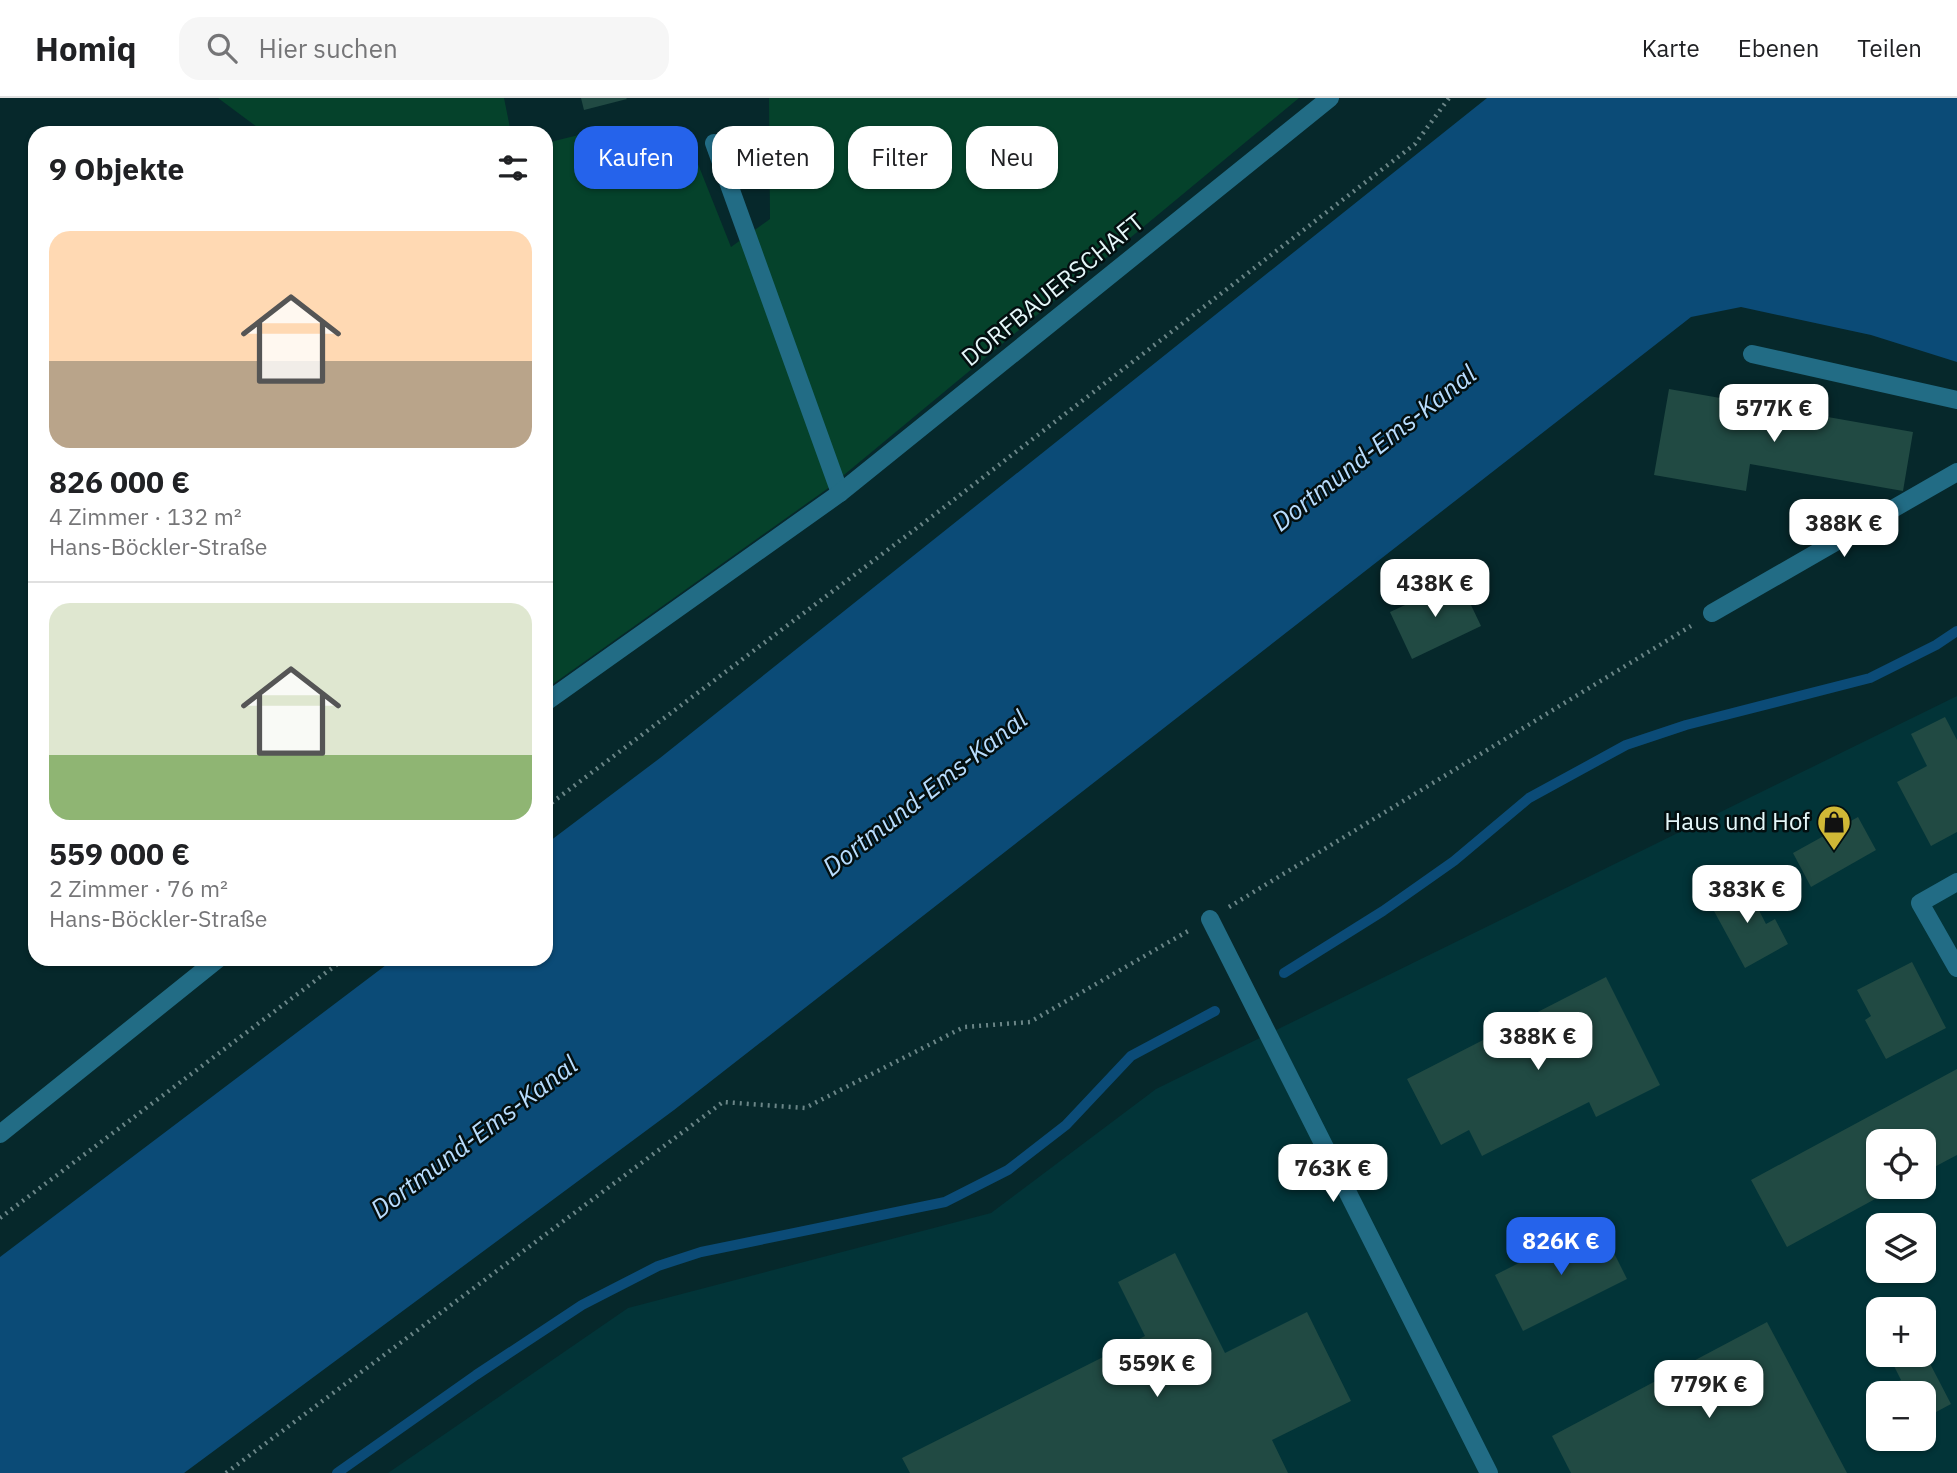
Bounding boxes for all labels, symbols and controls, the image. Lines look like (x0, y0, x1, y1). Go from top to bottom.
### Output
search box (179, 17, 669, 80)
text: Homiq (35, 27, 137, 70)
icon: search (203, 29, 241, 67)
text: Hier suchen (259, 31, 398, 65)
text: Karte (1642, 32, 1700, 64)
text: Ebenen (1738, 32, 1819, 64)
text: Teilen (1857, 32, 1922, 64)
chip: Kaufen (574, 126, 698, 189)
chip: Mieten (712, 126, 834, 189)
chip: Filter (848, 126, 952, 189)
chip: Neu (966, 126, 1058, 189)
text: 9 Objekte (49, 149, 184, 188)
icon: filters (494, 149, 532, 187)
street label: DORFBAUERSCHAFT (954, 205, 1151, 373)
icon: home (228, 276, 354, 402)
water label: Dortmund-Ems-Kanal (1264, 356, 1483, 538)
pin: 577K € (1717, 384, 1831, 444)
text: 577K € (1735, 392, 1813, 422)
text: 826 000 € (49, 462, 190, 501)
pin: 388K € (1787, 500, 1901, 559)
text: 4 Zimmer · 132 m² (49, 501, 242, 531)
text: 388K € (1805, 507, 1883, 537)
text: Hans-Böckler-Straße (49, 531, 267, 561)
pin: 438K € (1378, 560, 1492, 619)
text: 438K € (1396, 567, 1474, 597)
icon: home (228, 648, 354, 774)
water label: Dortmund-Ems-Kanal (815, 701, 1034, 883)
shop icon: Haus und Hof (1815, 803, 1853, 852)
place label: Haus und Hof (1664, 805, 1810, 837)
text: 559 000 € (49, 834, 190, 873)
pin: 383K € (1690, 866, 1804, 925)
text: 2 Zimmer · 76 m² (49, 873, 228, 903)
text: 383K € (1708, 873, 1786, 903)
text: Hans-Böckler-Straße (49, 903, 267, 933)
pin: 388K € (1481, 1012, 1595, 1072)
text: 388K € (1499, 1020, 1577, 1050)
water label: Dortmund-Ems-Kanal (363, 1047, 584, 1225)
map controls (1866, 1129, 1936, 1451)
button: locate (1866, 1129, 1936, 1199)
pin: 763K € (1276, 1144, 1390, 1204)
text: 763K € (1294, 1152, 1372, 1182)
button: layers (1866, 1213, 1936, 1283)
pin: 826K € (1504, 1218, 1618, 1277)
text: 826K € (1522, 1225, 1600, 1255)
button: + (1866, 1297, 1936, 1367)
pin: 559K € (1100, 1340, 1214, 1399)
text: 559K € (1118, 1347, 1196, 1377)
pin: 779K € (1652, 1360, 1766, 1420)
text: 779K € (1670, 1368, 1748, 1398)
button: − (1866, 1381, 1936, 1451)

